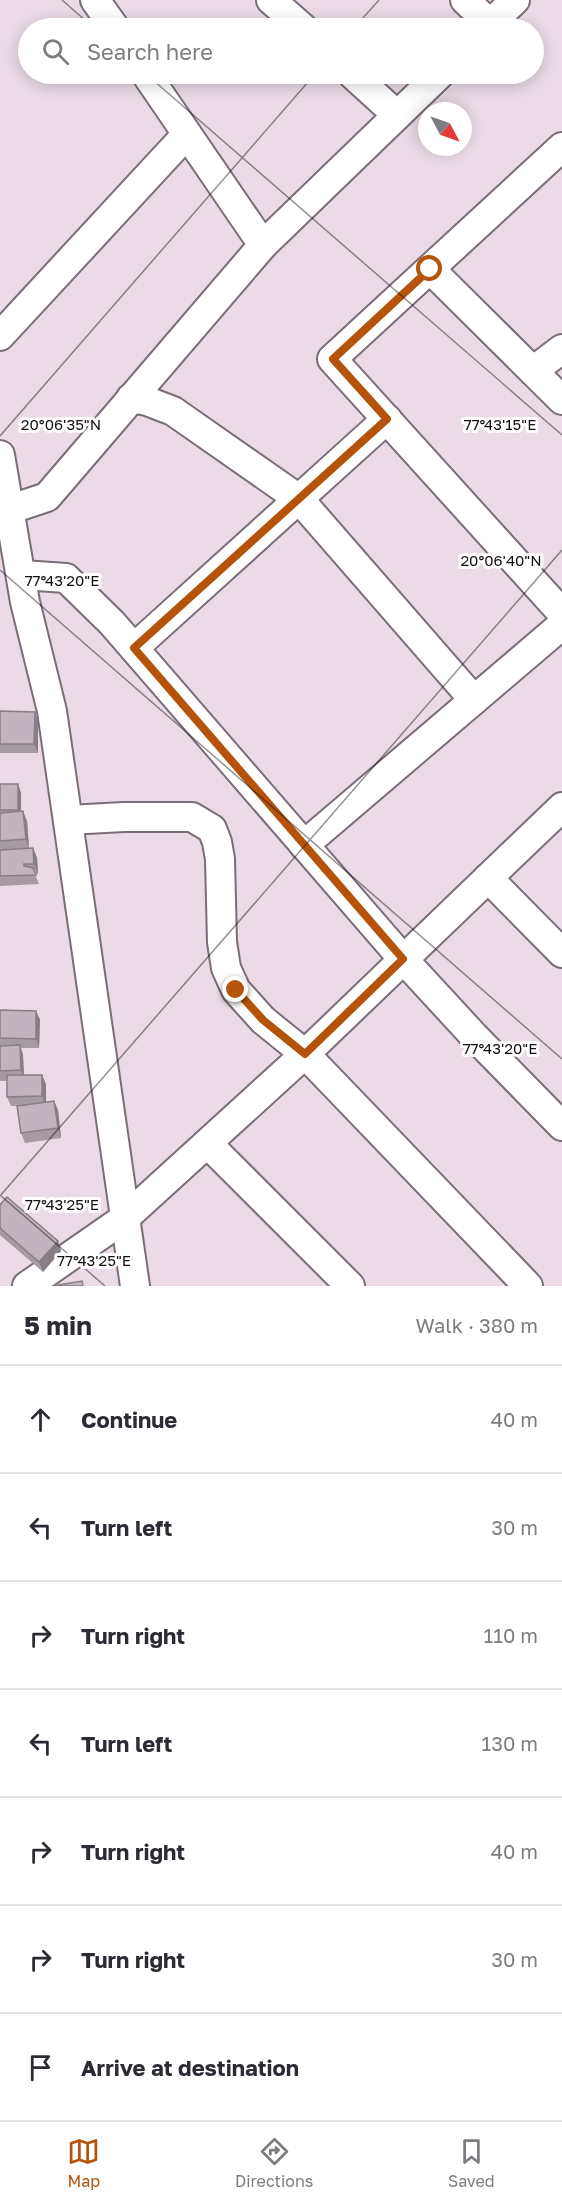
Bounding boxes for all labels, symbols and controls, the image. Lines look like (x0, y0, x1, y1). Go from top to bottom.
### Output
search box (18, 18, 544, 84)
icon: search (39, 35, 72, 68)
text: Search here (87, 38, 213, 65)
north arrow (418, 102, 472, 156)
route start (416, 255, 442, 281)
text: 20°06'35"N (21, 415, 101, 433)
text: 77°43'15"E (464, 415, 536, 433)
text: 20°06'40"N (460, 551, 542, 569)
text: 77°43'20"E (25, 571, 99, 589)
route end (222, 976, 248, 1002)
text: 77°43'20"E (463, 1039, 537, 1057)
text: 77°43'25"E (25, 1195, 99, 1213)
text: 77°43'25"E (57, 1251, 131, 1269)
text: 5 min (24, 1310, 92, 1341)
text: Walk · 380 m (416, 1313, 538, 1337)
icon: ahead (24, 1403, 57, 1436)
text: Continue (81, 1406, 177, 1433)
text: 40 m (491, 1407, 538, 1431)
icon: left (24, 1511, 57, 1544)
text: Turn left (81, 1514, 172, 1541)
text: 30 m (491, 1515, 538, 1539)
icon: right (24, 1619, 57, 1652)
text: Turn right (81, 1622, 185, 1649)
text: 110 m (484, 1623, 538, 1647)
icon: left (24, 1727, 57, 1760)
text: Turn left (81, 1730, 172, 1757)
text: 130 m (482, 1731, 538, 1755)
icon: right (24, 1835, 57, 1868)
text: Turn right (81, 1838, 185, 1865)
text: 40 m (491, 1839, 538, 1863)
icon: right (24, 1943, 57, 1976)
text: Turn right (81, 1946, 185, 1973)
text: 30 m (491, 1947, 538, 1971)
icon: arrive (24, 2051, 57, 2084)
text: Arrive at destination (81, 2054, 299, 2081)
tab: Map (67, 2135, 100, 2191)
tab: Directions (235, 2135, 313, 2191)
tab: Saved (448, 2135, 495, 2191)

